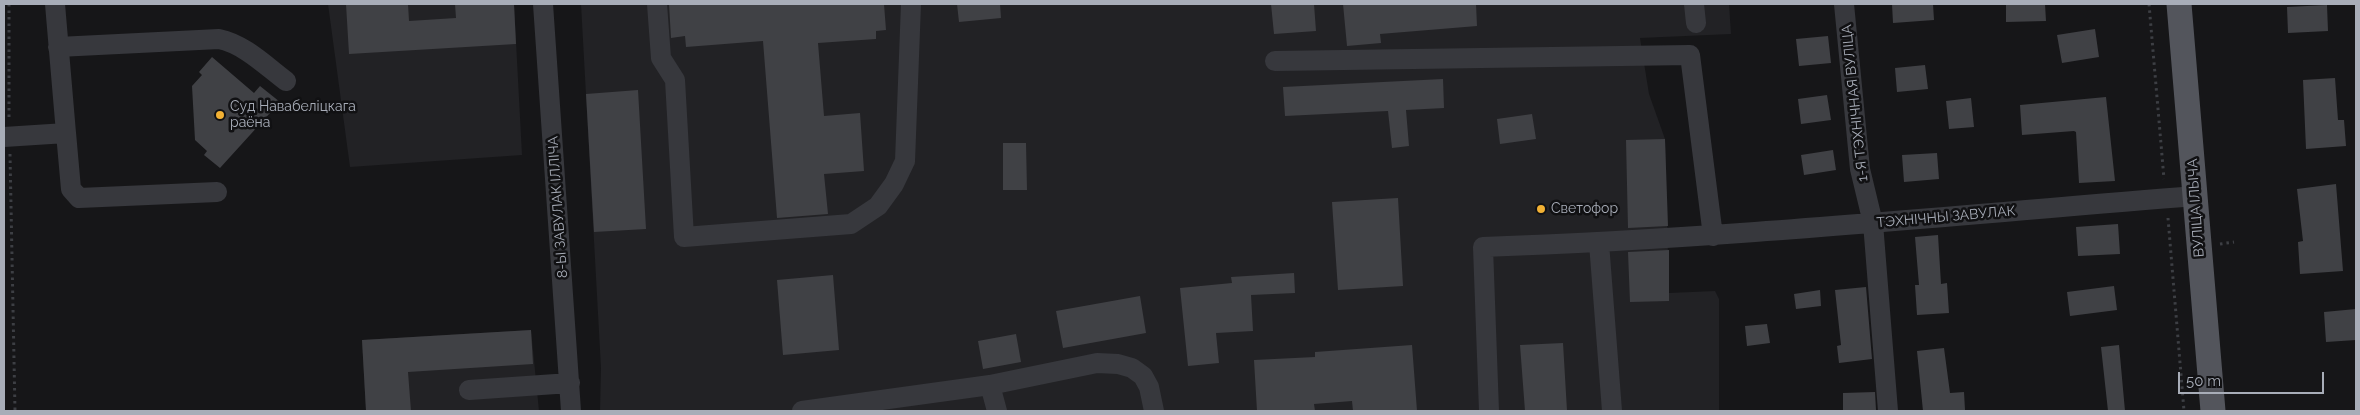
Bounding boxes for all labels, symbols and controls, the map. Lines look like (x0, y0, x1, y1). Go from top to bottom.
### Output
street label: 1-Я ТЭХНІЧНАЯ ВУЛІЦА (1838, 24, 1872, 182)
place label: Суд Навабеліцкага раёна (230, 99, 356, 132)
marker: Суд Навабеліцкага раёна (214, 109, 226, 121)
street label: 8-Ы ЗАВУЛАК ІЛЛІЧА (545, 135, 571, 279)
street label: ВУЛІЦА ІЛЬІЧА (2184, 158, 2208, 258)
place label: Светофор (1551, 201, 1618, 217)
marker: Светофор (1535, 203, 1547, 215)
street label: ТЭХНІЧНЫ ЗАВУЛАК (1876, 203, 2016, 231)
scale bar (2180, 362, 2326, 394)
text: 50 m (2186, 372, 2221, 390)

